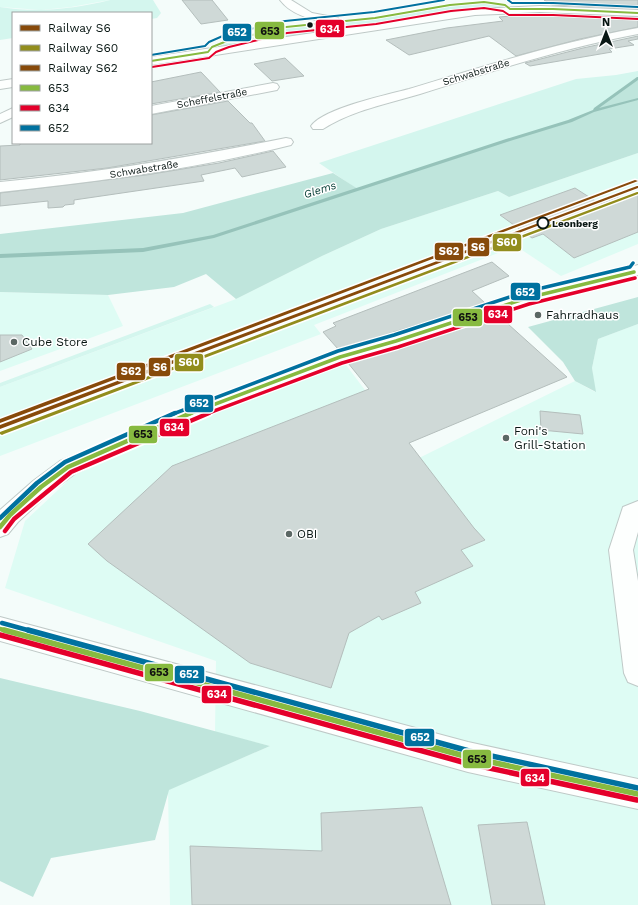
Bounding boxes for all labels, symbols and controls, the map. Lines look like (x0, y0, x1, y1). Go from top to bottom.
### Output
legend (12, 12, 152, 144)
north arrow (586, 12, 626, 52)
text: N (602, 16, 610, 29)
line badge: 634 (315, 19, 345, 38)
unlabelled marker (305, 20, 315, 30)
text: Railway S6 (48, 21, 111, 35)
line badge: 653 (254, 21, 285, 40)
line badge: 652 (222, 23, 252, 42)
text: 634 (320, 23, 340, 36)
text: 653 (260, 25, 280, 38)
text: 652 (227, 26, 247, 39)
text: Railway S60 (48, 41, 118, 55)
street label: Schwabstraße (441, 57, 511, 87)
text: Railway S62 (48, 61, 118, 75)
text: 653 (48, 81, 69, 95)
street label: Scheffelstraße (176, 86, 248, 110)
text: 634 (48, 101, 70, 115)
text: 652 (48, 121, 69, 135)
street label: Schwabstraße (109, 158, 179, 180)
water label: Glems (302, 179, 338, 201)
marker: Leonberg (536, 216, 550, 230)
place label: Leonberg (552, 218, 598, 229)
line badge: S60 (492, 233, 522, 252)
text: S60 (497, 236, 517, 249)
line badge: S6 (467, 237, 490, 257)
text: S6 (471, 241, 485, 254)
line badge: S62 (434, 242, 464, 261)
text: S62 (439, 245, 460, 258)
line badge: 652 (510, 282, 541, 301)
text: 652 (515, 286, 535, 299)
line badge: 634 (483, 305, 513, 324)
line badge: 653 (452, 308, 483, 327)
text: 634 (488, 308, 508, 321)
place label: Fahrradhaus (546, 308, 619, 322)
marker: Fahrradhaus (533, 310, 543, 320)
text: 653 (458, 311, 478, 324)
place label: Cube Store (22, 335, 88, 349)
marker: Cube Store (9, 337, 19, 347)
line badge: S60 (174, 353, 204, 372)
text: S60 (179, 356, 199, 369)
line badge: S6 (148, 357, 171, 377)
text: S6 (153, 361, 167, 374)
line badge: S62 (116, 362, 146, 381)
text: S62 (121, 365, 142, 378)
line badge: 652 (184, 394, 214, 413)
text: 652 (189, 397, 209, 410)
line badge: 634 (159, 418, 190, 437)
text: 634 (164, 421, 184, 434)
place label: Foni's Grill-Station (514, 424, 586, 452)
line badge: 653 (128, 425, 158, 444)
text: 653 (133, 428, 153, 441)
marker: Foni's Grill-Station (501, 433, 511, 443)
place label: OBI (297, 527, 317, 541)
marker: OBI (284, 529, 294, 539)
line badge: 653 (144, 663, 174, 682)
line badge: 652 (174, 665, 205, 684)
text: 653 (149, 666, 169, 679)
text: 652 (179, 668, 199, 681)
line badge: 634 (201, 685, 232, 704)
text: 634 (207, 688, 227, 701)
line badge: 652 (404, 728, 435, 747)
text: 652 (410, 731, 430, 744)
line badge: 653 (462, 749, 492, 769)
text: 653 (467, 753, 487, 766)
line badge: 634 (520, 768, 550, 787)
text: 634 (525, 772, 545, 785)

